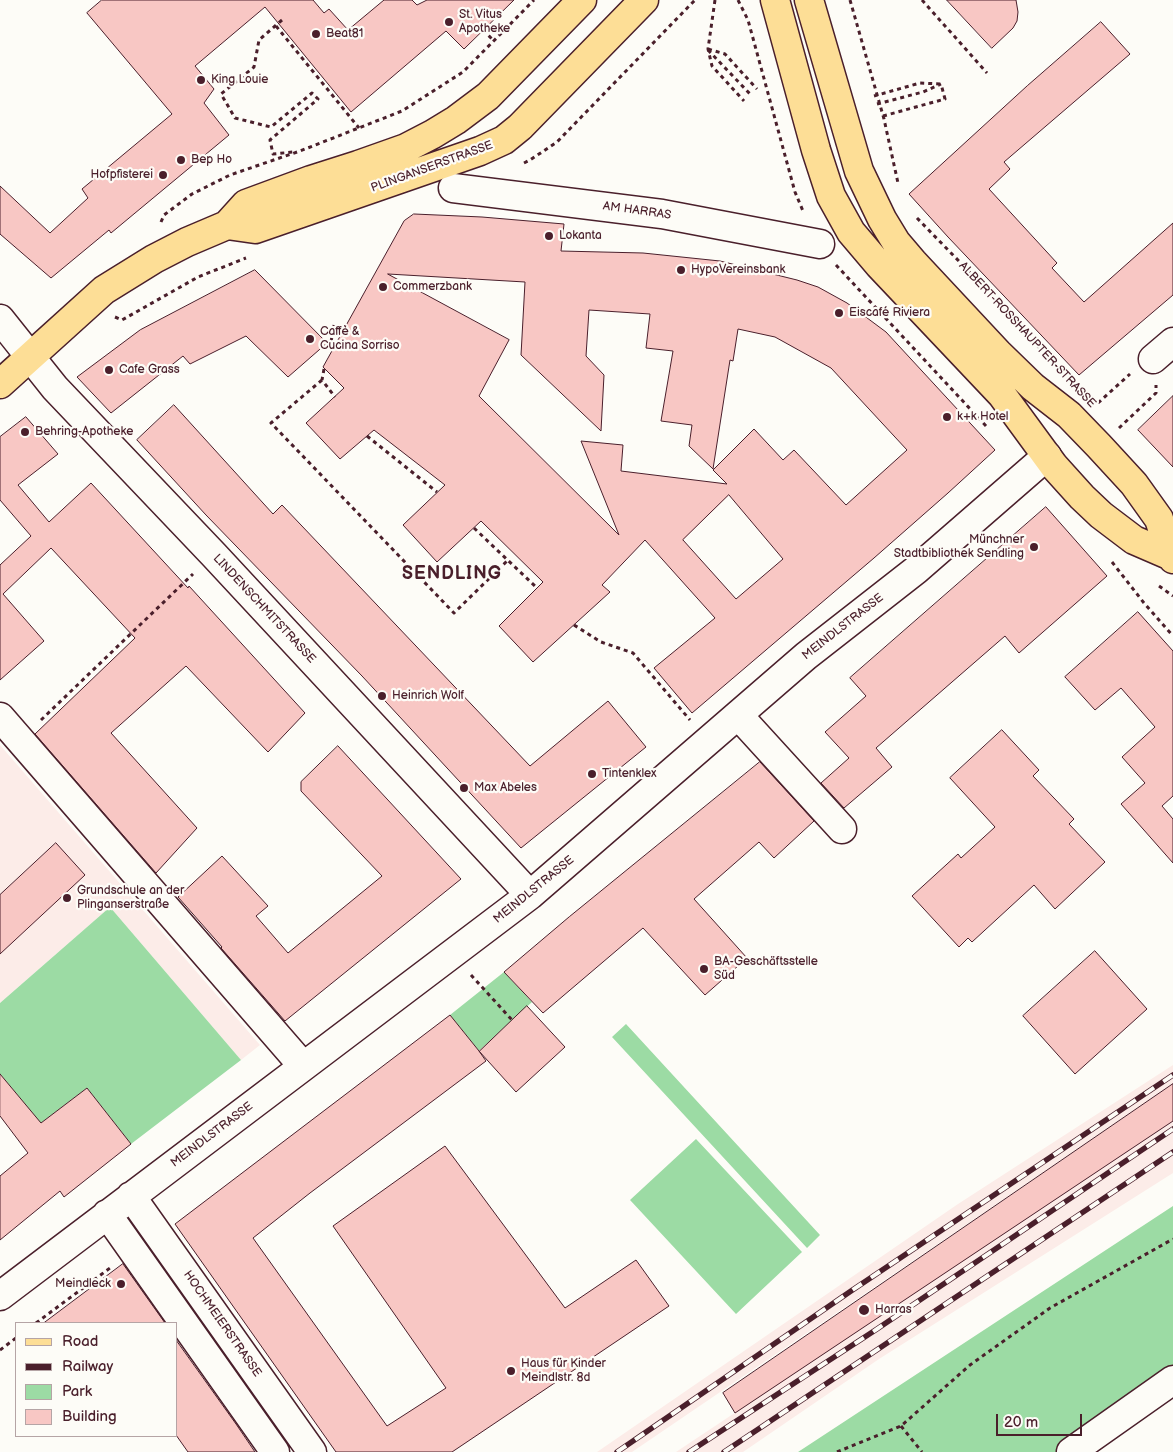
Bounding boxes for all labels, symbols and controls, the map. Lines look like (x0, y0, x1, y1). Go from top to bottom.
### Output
place label: St. Vitus Apotheke (459, 8, 510, 36)
marker: St. Vitus Apotheke (443, 16, 455, 28)
place label: Beat81 (326, 27, 363, 41)
marker: Beat81 (310, 28, 322, 40)
place label: King Louie (211, 73, 268, 87)
marker: King Louie (195, 74, 207, 86)
street label: PLINGANSERSTRASSE (369, 138, 495, 196)
place label: Bep Ho (191, 153, 232, 167)
marker: Bep Ho (175, 154, 187, 166)
place label: Hofpfisterei (91, 168, 153, 182)
marker: Hofpfisterei (157, 169, 169, 181)
street label: AM HARRAS (602, 199, 672, 223)
place label: Lokanta (559, 229, 602, 243)
marker: Lokanta (543, 230, 555, 242)
street label: ALBERT-ROSSHAUPTER-STRASSE (955, 259, 1099, 411)
place label: HypoVereinsbank (691, 263, 785, 277)
marker: HypoVereinsbank (675, 264, 687, 276)
place label: Commerzbank (393, 280, 472, 294)
marker: Commerzbank (377, 281, 389, 293)
place label: Eiscafé Riviera (849, 306, 930, 320)
marker: Eiscafé Riviera (833, 307, 845, 319)
place label: Caffè & Cucina Sorriso (320, 325, 400, 353)
marker: Caffè & Cucina Sorriso (304, 333, 316, 345)
place label: Cafe Grass (119, 363, 180, 377)
marker: Cafe Grass (103, 364, 115, 376)
place label: k+k Hotel (957, 410, 1009, 424)
marker: k+k Hotel (941, 411, 953, 423)
place label: Behring-Apotheke (35, 425, 133, 439)
marker: Behring-Apotheke (19, 426, 31, 438)
place label: Münchner Stadtbibliothek Sendling (894, 533, 1024, 561)
marker: Münchner Stadtbibliothek Sendling (1028, 541, 1040, 553)
street label: LINDENSCHMITSTRASSE (210, 552, 318, 666)
district label: SENDLING (401, 563, 503, 585)
street label: MEINDLSTRASSE (799, 591, 887, 663)
place label: Heinrich Wolf (392, 689, 464, 703)
marker: Heinrich Wolf (376, 690, 388, 702)
place label: Tintenklex (602, 767, 657, 781)
marker: Tintenklex (586, 768, 598, 780)
place label: Max Abeles (474, 781, 537, 795)
marker: Max Abeles (458, 782, 470, 794)
street label: MEINDLSTRASSE (491, 853, 577, 927)
place label: Grundschule an der Plinganserstraße (77, 884, 184, 912)
marker: Grundschule an der Plinganserstraße (61, 892, 73, 904)
place label: BA-Geschäftsstelle Süd (714, 955, 818, 983)
marker: BA-Geschäftsstelle Süd (698, 963, 710, 975)
street label: MEINDLSTRASSE (168, 1099, 256, 1171)
street label: HOCHMEIERSTRASSE (180, 1268, 264, 1380)
place label: Meindleck (55, 1277, 111, 1291)
marker: Meindleck (115, 1278, 127, 1290)
marker: Harras (857, 1303, 871, 1317)
place label: Harras (875, 1303, 912, 1317)
legend (15, 1322, 178, 1437)
text: Road (62, 1332, 98, 1351)
text: Railway (62, 1357, 113, 1376)
place label: Haus für Kinder Meindlstr. 8d (521, 1357, 606, 1385)
marker: Haus für Kinder Meindlstr. 8d (505, 1365, 517, 1377)
text: Park (62, 1382, 92, 1401)
scale bar (998, 1404, 1084, 1436)
text: Building (62, 1407, 117, 1426)
text: 20 m (1004, 1413, 1038, 1432)

